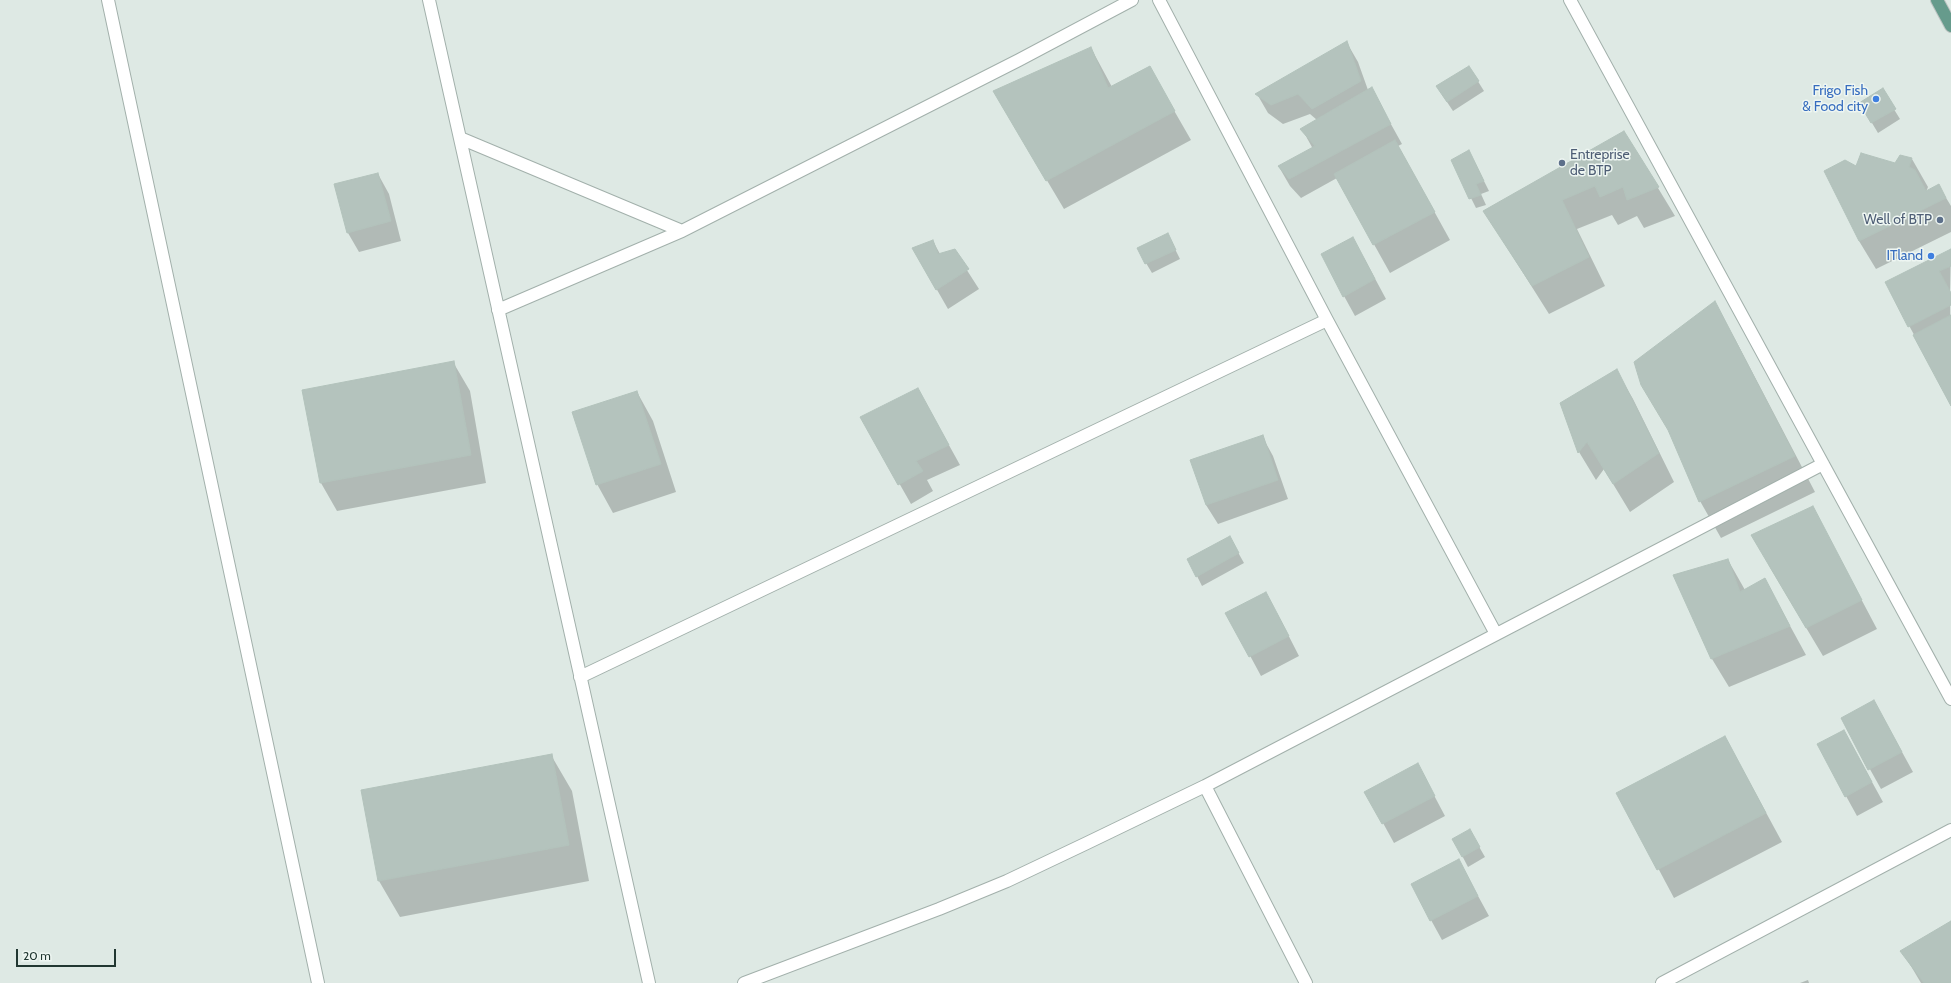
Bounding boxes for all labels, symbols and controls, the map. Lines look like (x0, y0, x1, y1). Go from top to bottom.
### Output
place label: Frigo Fish & Food city (1802, 83, 1868, 116)
marker: Frigo Fish & Food city (1871, 94, 1881, 104)
place label: Entreprise de BTP (1570, 147, 1630, 180)
marker: Entreprise de BTP (1557, 158, 1567, 168)
place label: Well of BTP (1864, 212, 1932, 228)
marker: Well of BTP (1935, 215, 1945, 225)
place label: ITland (1886, 248, 1923, 264)
marker: ITland (1926, 251, 1936, 261)
scale bar (18, 941, 118, 967)
text: 20 m (23, 948, 51, 963)

